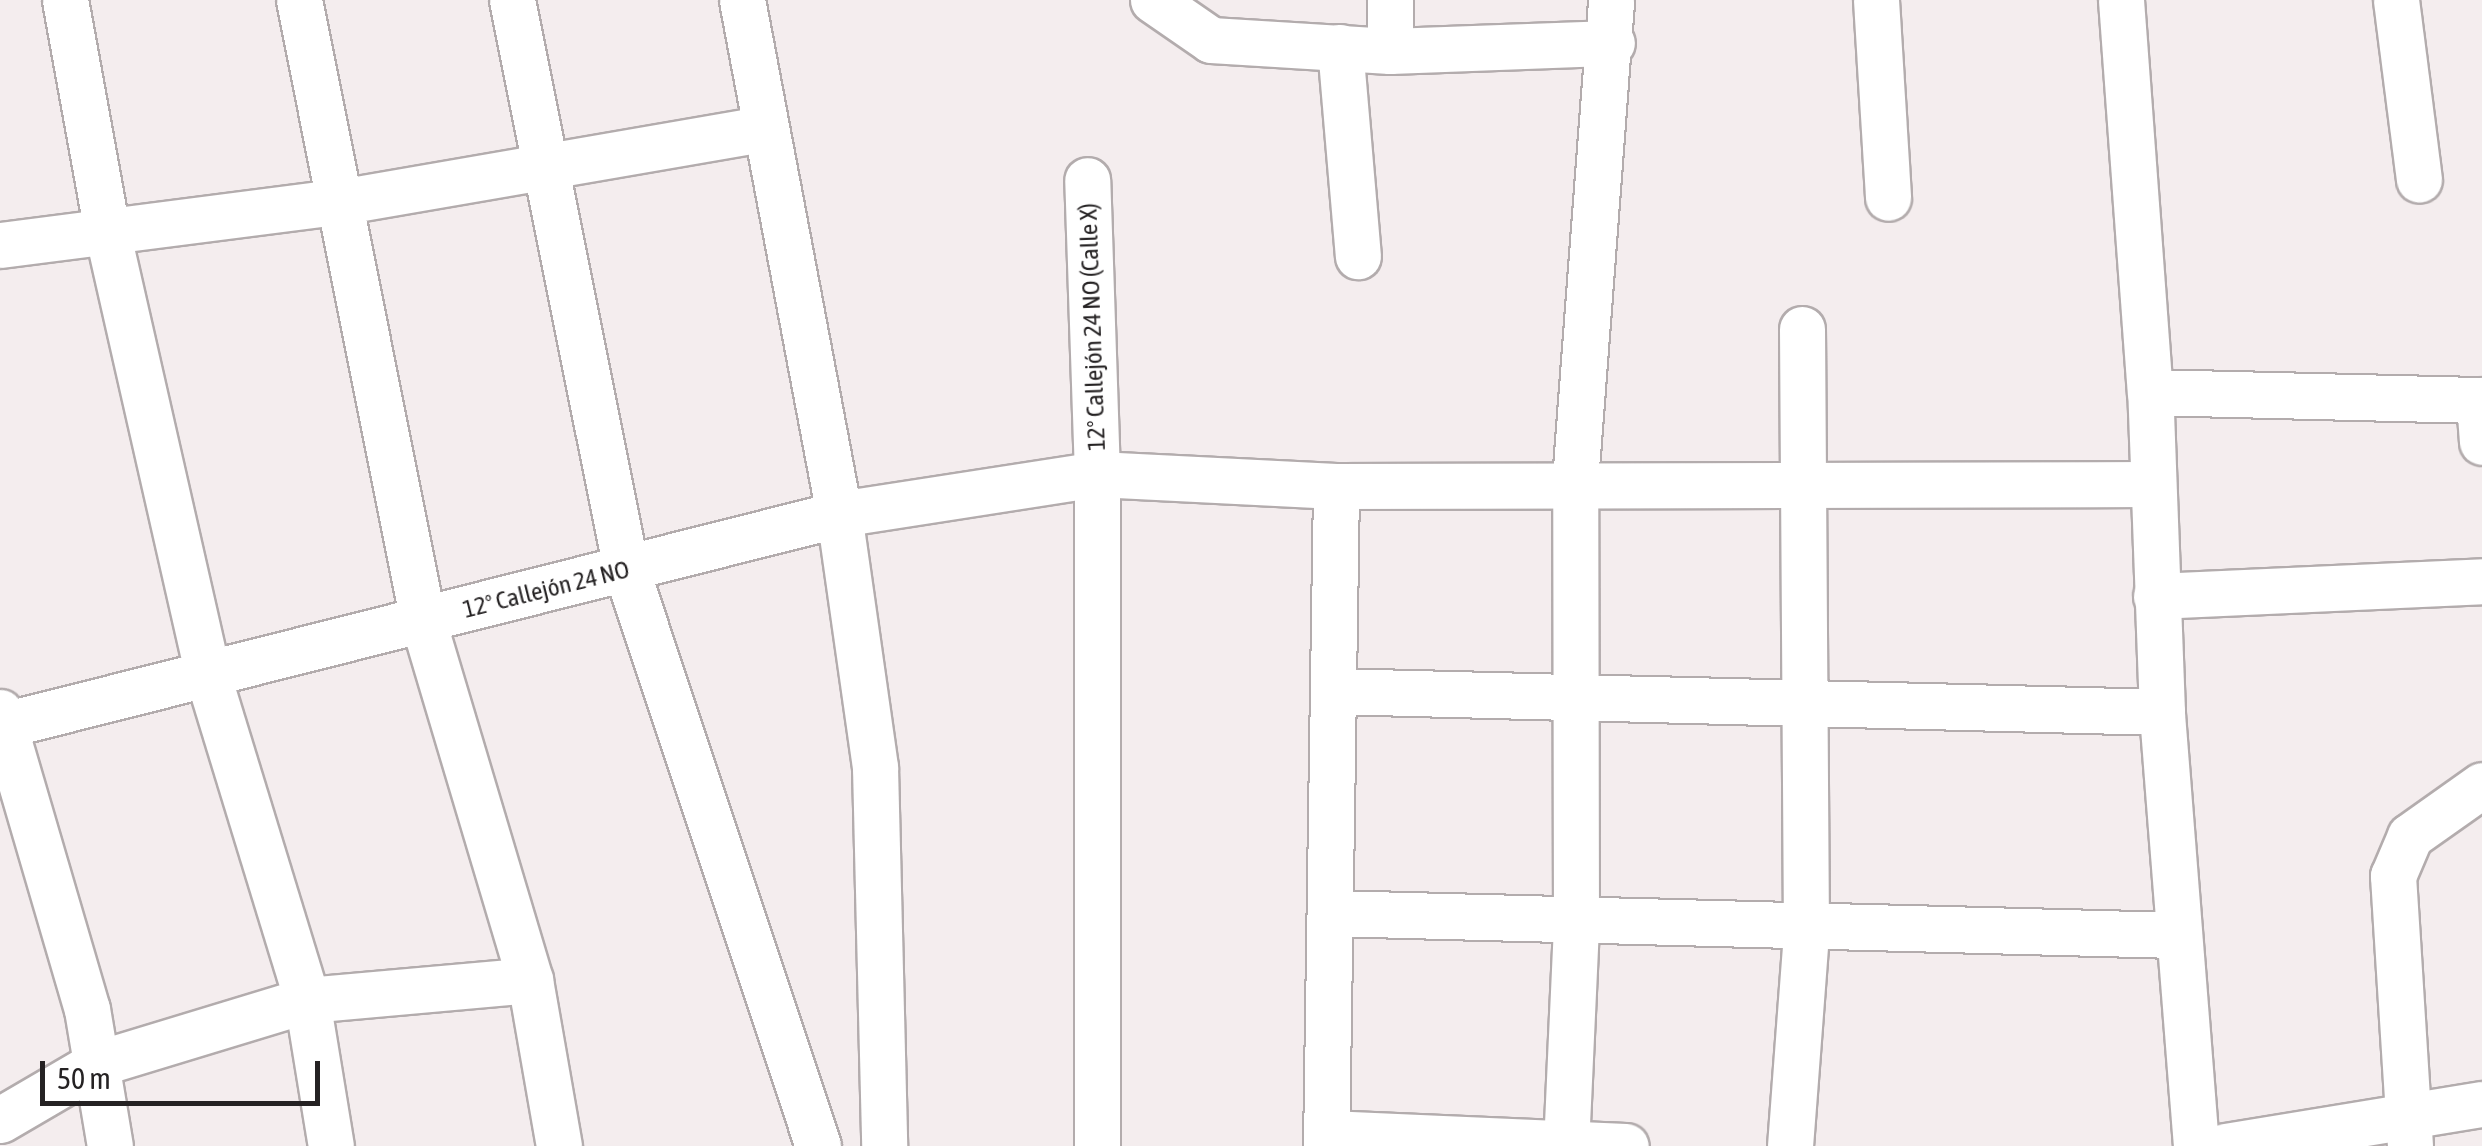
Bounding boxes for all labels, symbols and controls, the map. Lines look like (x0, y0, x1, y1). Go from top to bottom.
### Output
street label: 12° Callejón 24 NO (Calle X) (1073, 203, 1111, 451)
street label: 12° Callejón 24 NO (460, 554, 632, 624)
scale bar (45, 1041, 325, 1103)
text: 50 m (57, 1061, 111, 1095)

